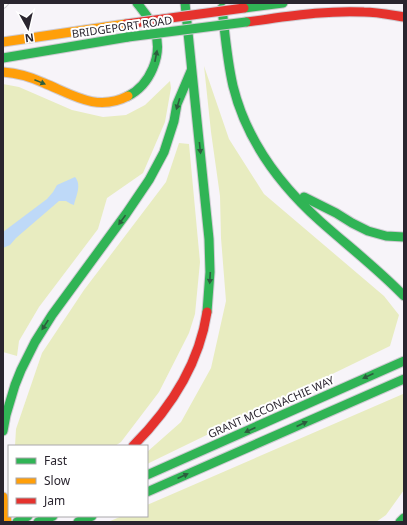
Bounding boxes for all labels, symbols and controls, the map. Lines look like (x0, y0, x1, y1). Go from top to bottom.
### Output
north arrow (8, 8, 48, 48)
street label: BRIDGEPORT ROAD (71, 12, 173, 41)
text: N (24, 30, 35, 46)
one-way arrow (153, 50, 159, 62)
one-way arrow (35, 79, 47, 85)
one-way arrow (175, 99, 181, 111)
one-way arrow (197, 142, 204, 155)
one-way arrow (118, 215, 126, 225)
one-way arrow (206, 272, 213, 284)
one-way arrow (41, 320, 49, 330)
street label: GRANT MCCONACHIE WAY (205, 372, 337, 441)
one-way arrow (362, 374, 374, 380)
one-way arrow (296, 421, 307, 427)
one-way arrow (243, 427, 255, 433)
legend (8, 445, 148, 517)
text: Fast (44, 452, 68, 469)
text: Slow (44, 472, 71, 489)
one-way arrow (177, 473, 188, 479)
text: Jam (43, 492, 65, 509)

